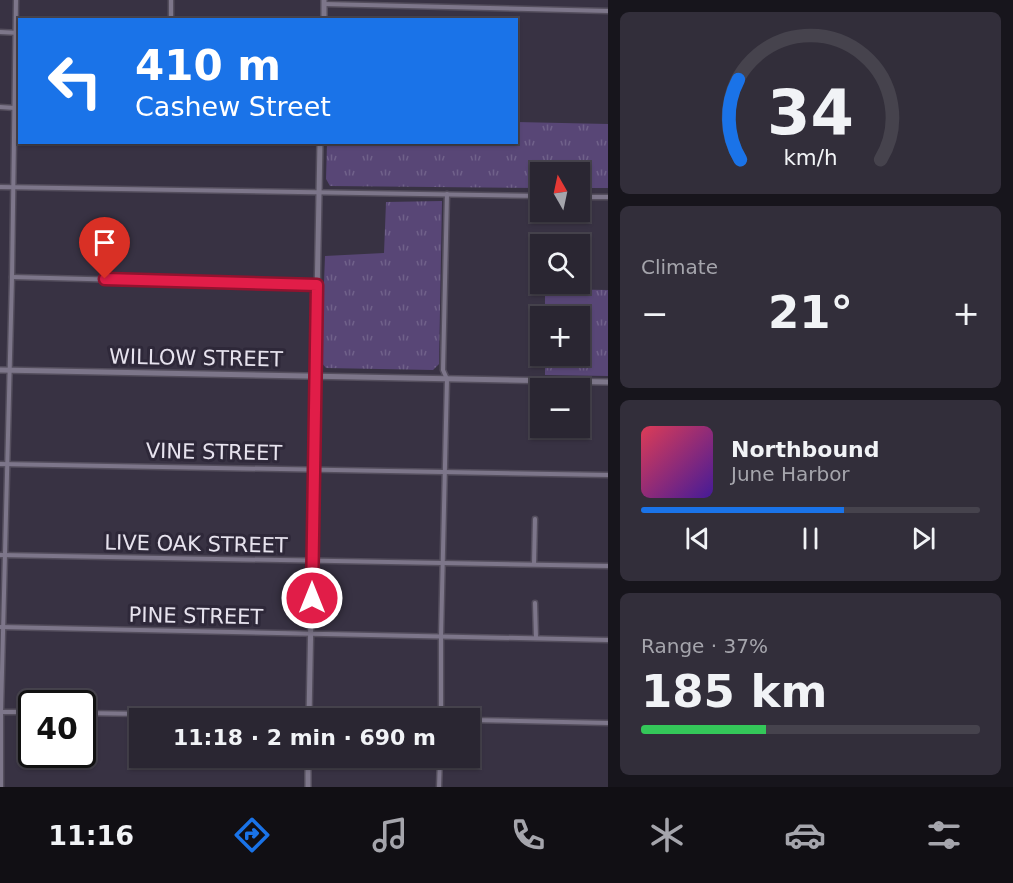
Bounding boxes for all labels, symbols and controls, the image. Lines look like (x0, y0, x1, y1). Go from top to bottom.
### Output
text: 410 m (135, 41, 281, 90)
icon: left (36, 42, 114, 120)
text: 34 (767, 76, 854, 149)
text: Cashew Street (135, 91, 331, 122)
text: km/h (783, 145, 838, 170)
north arrow (530, 162, 590, 222)
map controls (530, 162, 590, 438)
pin (79, 217, 130, 279)
icon: arrive (88, 226, 121, 259)
button: search (530, 234, 590, 294)
text: Climate (641, 255, 718, 279)
text: 21° (768, 286, 853, 339)
text: − (641, 294, 669, 333)
text: + (952, 294, 980, 333)
button: + (530, 306, 590, 366)
street label: WILLOW STREET (109, 344, 283, 372)
button: − (530, 378, 590, 438)
text: Northbound (731, 437, 880, 462)
street label: VINE STREET (146, 439, 283, 465)
text: June Harbor (731, 462, 850, 486)
icon: previous (681, 522, 714, 555)
icon: pause (794, 522, 827, 555)
icon: next (907, 522, 940, 555)
street label: LIVE OAK STREET (104, 530, 288, 558)
position arrow (280, 566, 344, 630)
street label: PINE STREET (128, 603, 264, 629)
text: Range · 37% (641, 634, 768, 658)
text: 185 km (641, 665, 827, 718)
speed limit sign: 40 (18, 690, 96, 768)
text: 11:18 · 2 min · 690 m (173, 725, 436, 750)
icon: directions (231, 814, 273, 856)
icon: music (369, 814, 411, 856)
icon: phone (507, 814, 549, 856)
icon: climate (646, 814, 688, 856)
icon: car (784, 814, 826, 856)
icon: filters (923, 814, 965, 856)
text: 11:16 (48, 820, 134, 851)

